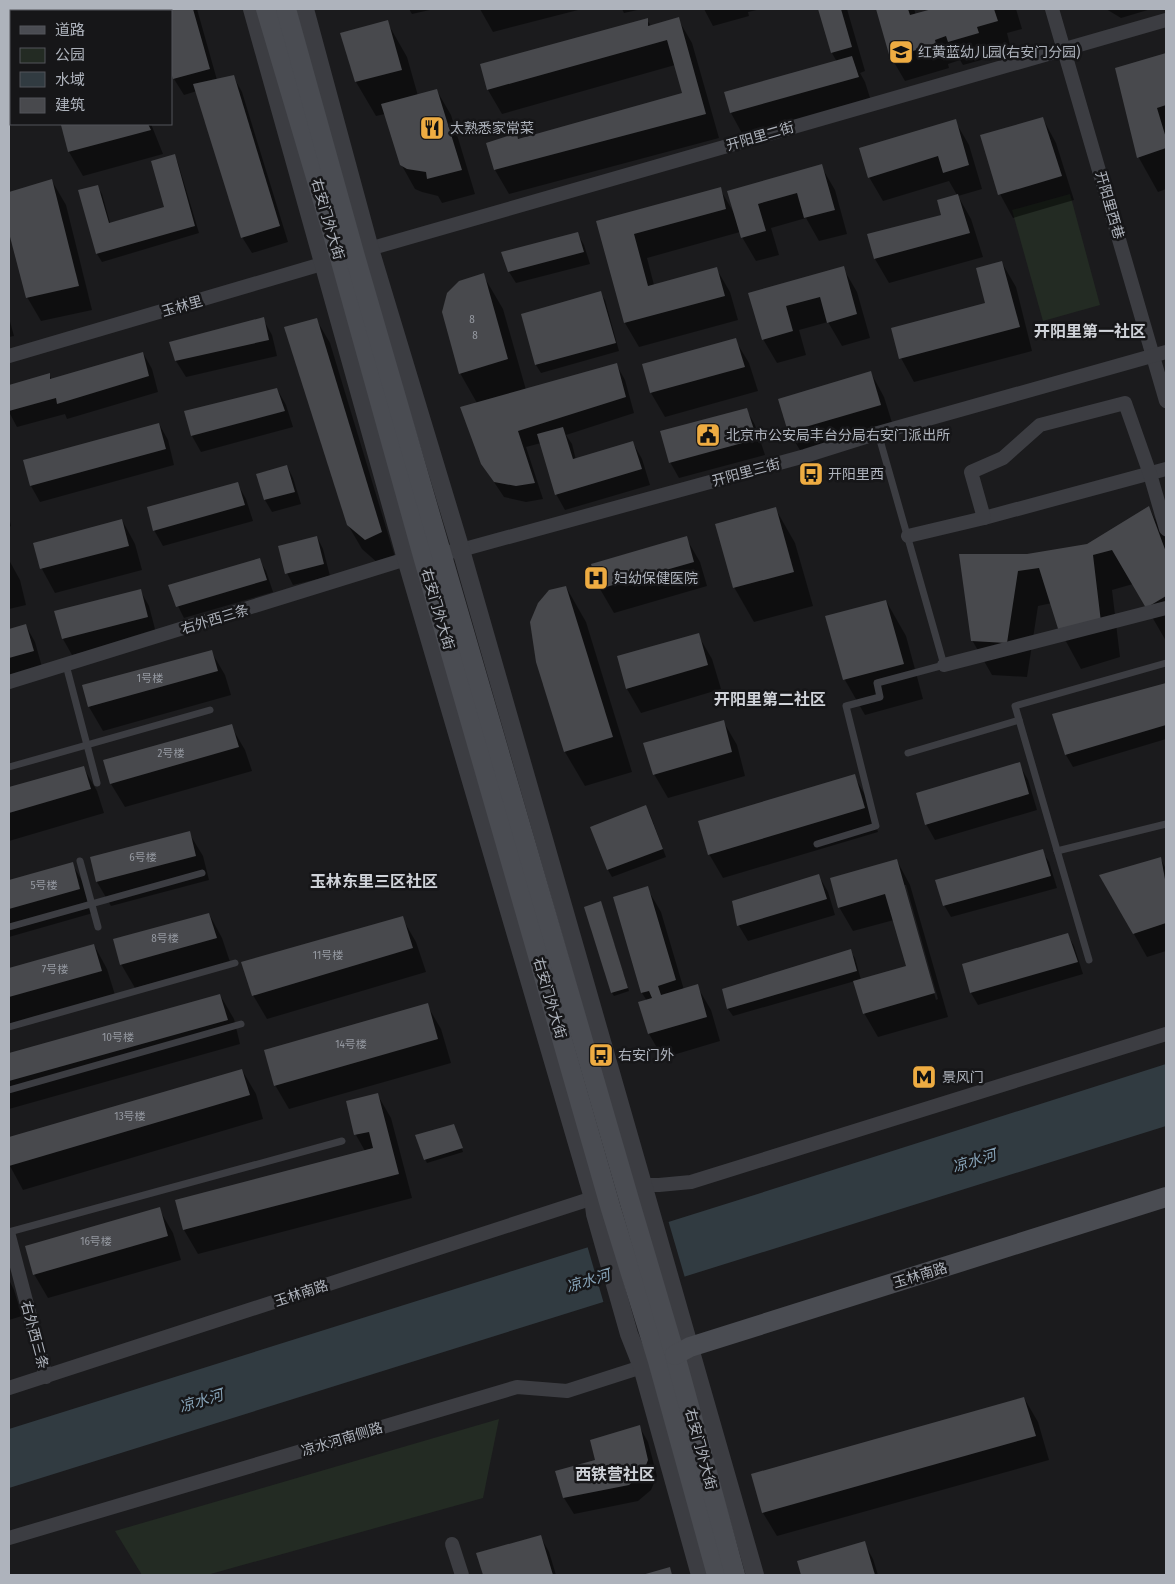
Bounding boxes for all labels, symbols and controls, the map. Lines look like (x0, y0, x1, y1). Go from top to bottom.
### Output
legend (10, 10, 172, 125)
text: 道路 (55, 21, 85, 39)
school or university icon: 红黄蓝幼儿园(右安门分园) (888, 39, 914, 65)
place label: 红黄蓝幼儿园(右安门分园) (918, 44, 1080, 61)
text: 公园 (55, 46, 85, 64)
text: 水域 (55, 71, 85, 89)
text: 建筑 (55, 96, 85, 114)
restaurant icon: 太熟悉家常菜 (419, 115, 445, 141)
street label: 开阳里二街 (724, 119, 796, 154)
place label: 太熟悉家常菜 (450, 120, 534, 137)
street label: 开阳里西巷 (1092, 169, 1127, 241)
street label: 右安门外大街 (308, 176, 347, 262)
street label: 玉林里 (160, 293, 205, 320)
house number: 8 (469, 313, 475, 326)
district label: 开阳里第一社区 (1034, 322, 1146, 341)
house number: 8 (472, 329, 478, 342)
public building icon: 北京市公安局丰台分局右安门派出所 (695, 422, 721, 448)
place label: 北京市公安局丰台分局右安门派出所 (726, 427, 950, 444)
street label: 开阳里三街 (710, 455, 782, 490)
bus stop icon: 开阳里西 (798, 461, 824, 487)
place label: 开阳里西 (828, 466, 884, 483)
hospital icon: 妇幼保健医院 (583, 565, 609, 591)
street label: 右安门外大街 (418, 566, 457, 652)
place label: 妇幼保健医院 (614, 570, 698, 587)
street label: 右外西三条 (179, 601, 251, 638)
house number: 1号楼 (137, 672, 163, 685)
district label: 开阳里第二社区 (714, 690, 826, 709)
house number: 2号楼 (158, 747, 184, 760)
house number: 6号楼 (129, 851, 157, 864)
district label: 玉林东里三区社区 (310, 872, 438, 891)
house number: 5号楼 (30, 879, 58, 892)
house number: 8号楼 (151, 932, 179, 945)
house number: 11号楼 (313, 949, 343, 962)
street label: 右安门外大街 (530, 955, 569, 1041)
house number: 7号楼 (42, 963, 68, 976)
house number: 10号楼 (102, 1031, 134, 1044)
house number: 14号楼 (335, 1038, 367, 1051)
bus stop icon: 右安门外 (588, 1042, 614, 1068)
place label: 右安门外 (618, 1047, 674, 1064)
metro station icon: 景风门 (911, 1064, 937, 1090)
place label: 景风门 (942, 1069, 984, 1086)
house number: 13号楼 (114, 1110, 146, 1123)
water label: 凉水河 (950, 1145, 1001, 1176)
house number: 16号楼 (80, 1235, 112, 1248)
street label: 玉林南路 (891, 1259, 949, 1292)
water label: 凉水河 (564, 1265, 615, 1296)
street label: 玉林南路 (272, 1277, 330, 1310)
street label: 右外西三条 (17, 1299, 52, 1371)
water label: 凉水河 (177, 1385, 228, 1416)
street label: 右安门外大街 (681, 1406, 720, 1492)
street label: 凉水河南侧路 (299, 1419, 385, 1460)
district label: 西铁营社区 (575, 1465, 655, 1484)

